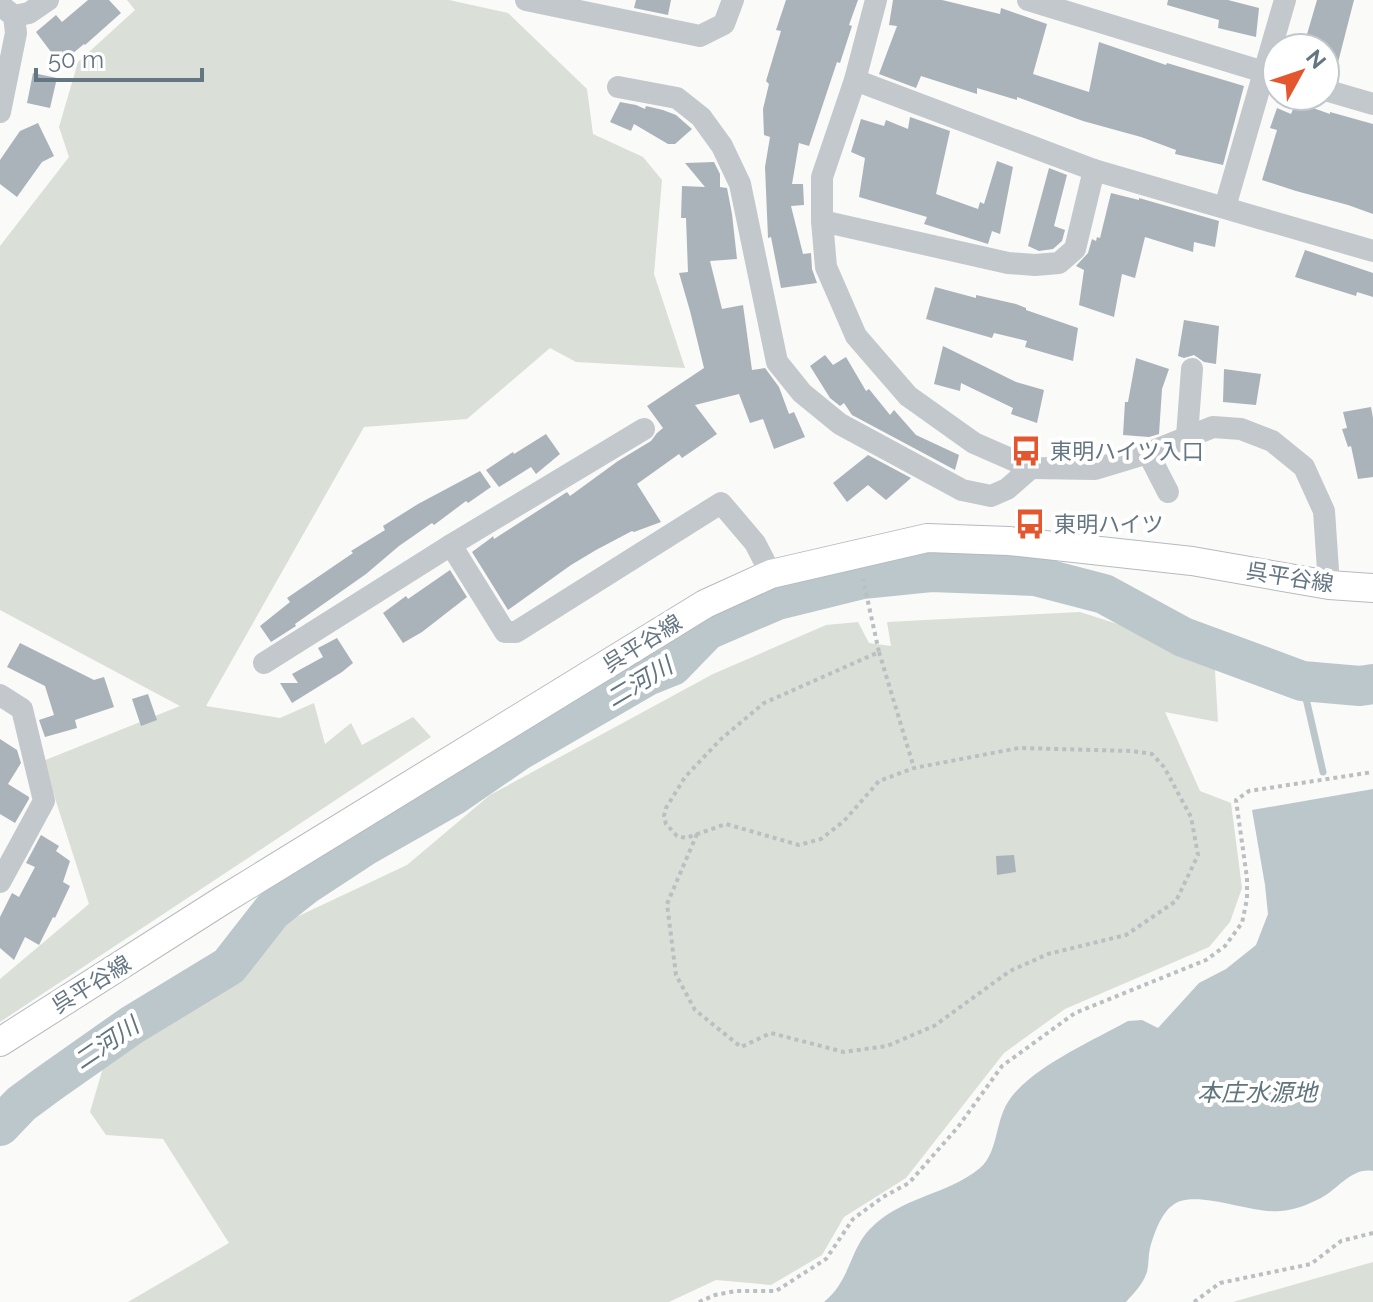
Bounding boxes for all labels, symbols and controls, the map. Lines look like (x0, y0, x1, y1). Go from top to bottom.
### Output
scale bar (36, 32, 202, 82)
north arrow (1261, 32, 1341, 112)
text: N (1301, 44, 1332, 74)
text: 50 m (48, 45, 104, 74)
bus stop icon: 東明ハイツ入口 (1009, 434, 1043, 468)
place label: 東明ハイツ入口 (1050, 438, 1204, 464)
bus stop icon: 東明ハイツ (1013, 507, 1047, 541)
place label: 東明ハイツ (1054, 511, 1164, 537)
street label: 呉平谷線 (1245, 557, 1335, 597)
street label: 呉平谷線 (598, 609, 686, 677)
water label: 二河川 (601, 649, 680, 713)
street label: 呉平谷線 (47, 950, 135, 1018)
water label: 二河川 (68, 1009, 146, 1075)
water label: 本庄水源地 (1197, 1078, 1320, 1107)

